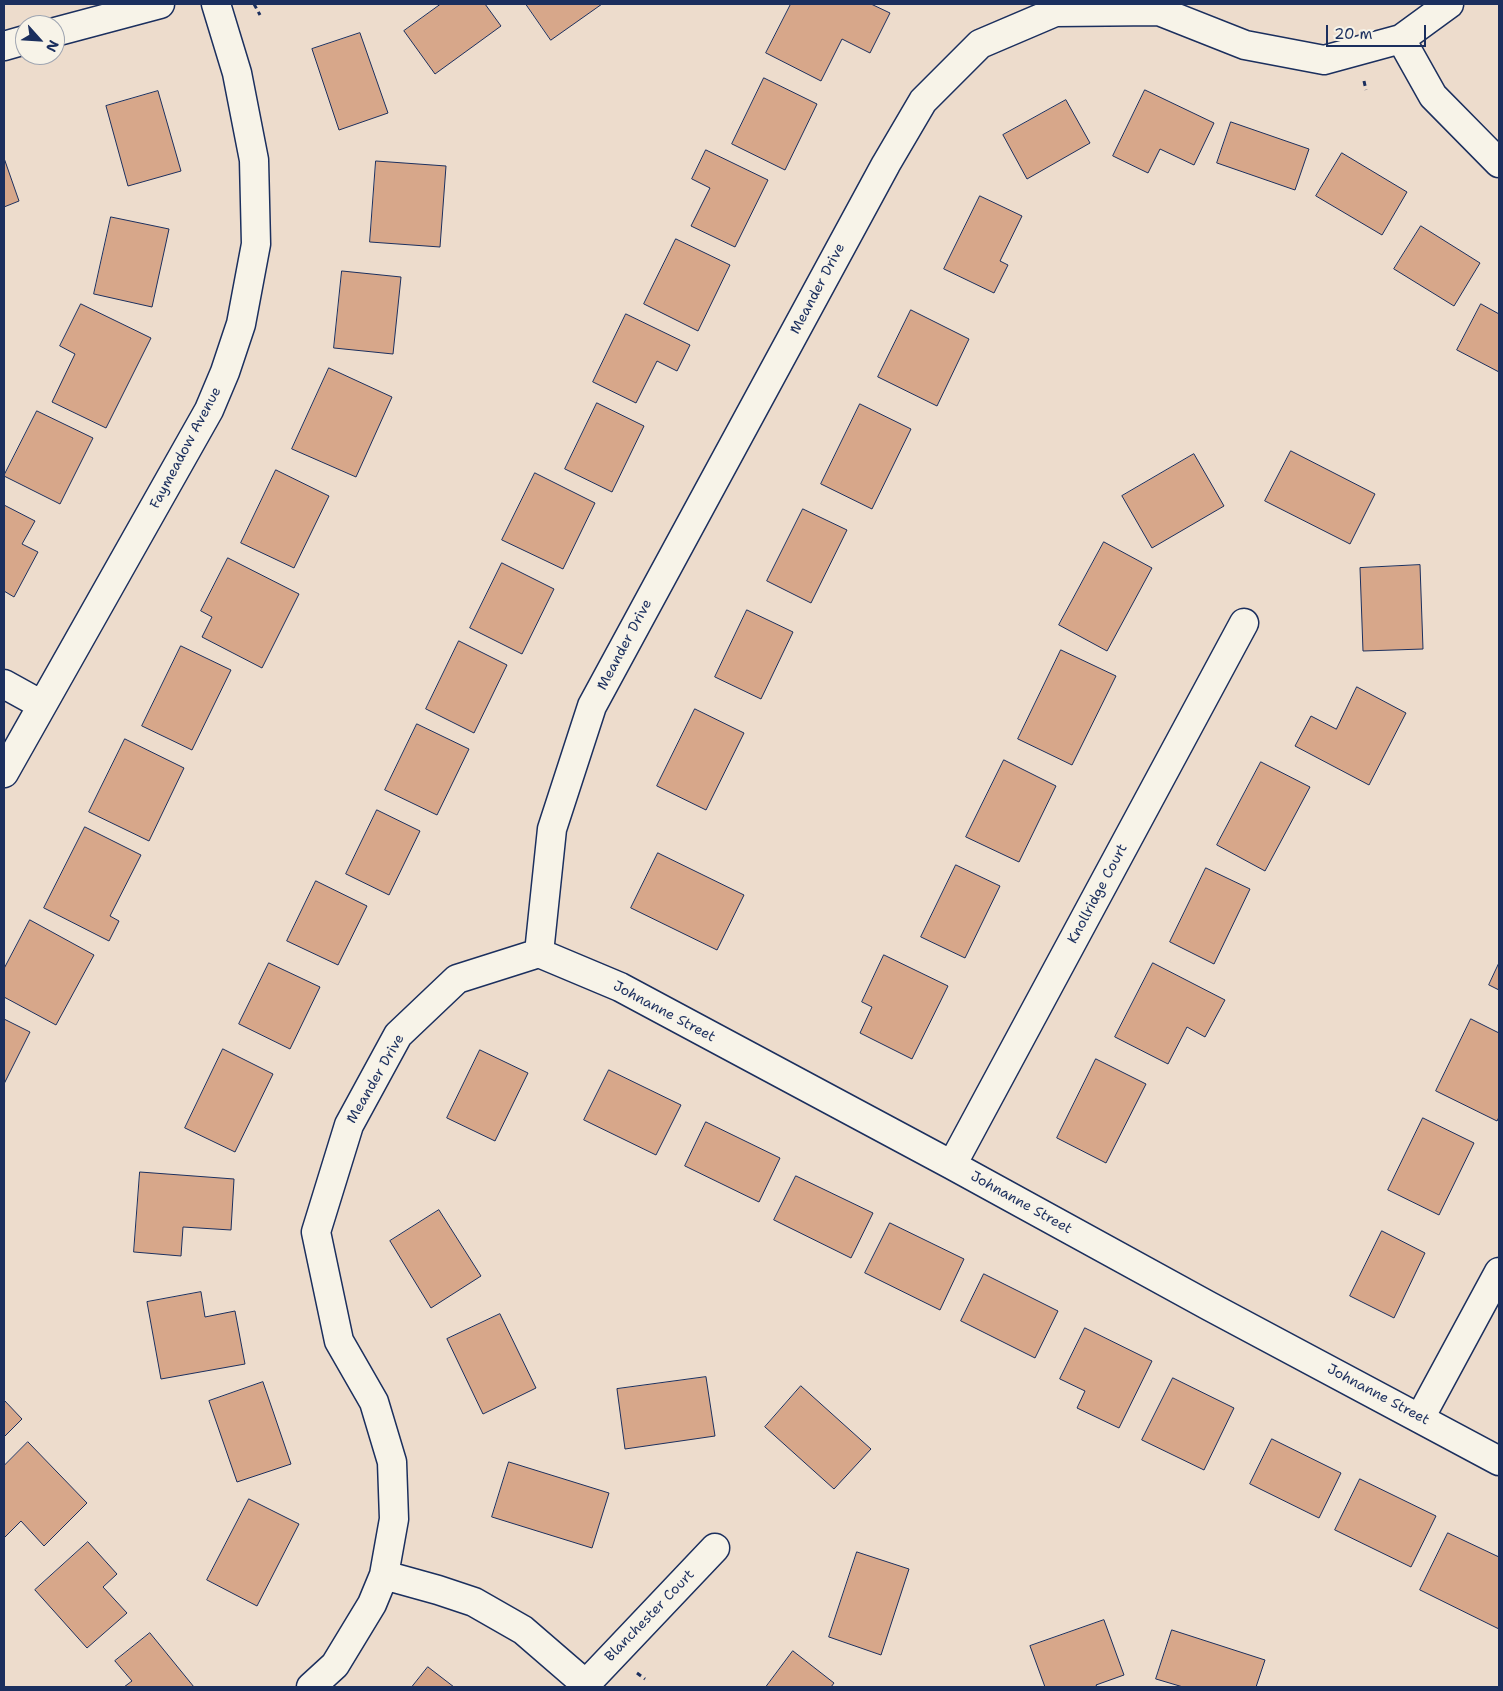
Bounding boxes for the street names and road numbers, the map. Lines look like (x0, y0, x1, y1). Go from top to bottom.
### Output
street label: Meander Drive (787, 241, 849, 337)
street label: Faymeadow Avenue (147, 384, 225, 512)
street label: Meander Drive (594, 597, 656, 693)
street label: Knollridge Court (1065, 841, 1131, 947)
street label: Johnanne Street (610, 978, 718, 1046)
street label: Meander Drive (344, 1031, 408, 1127)
street label: Johnanne Street (967, 1168, 1075, 1238)
street label: Johnanne Street (1324, 1361, 1432, 1429)
street label: Blanchester Court (602, 1566, 698, 1666)

